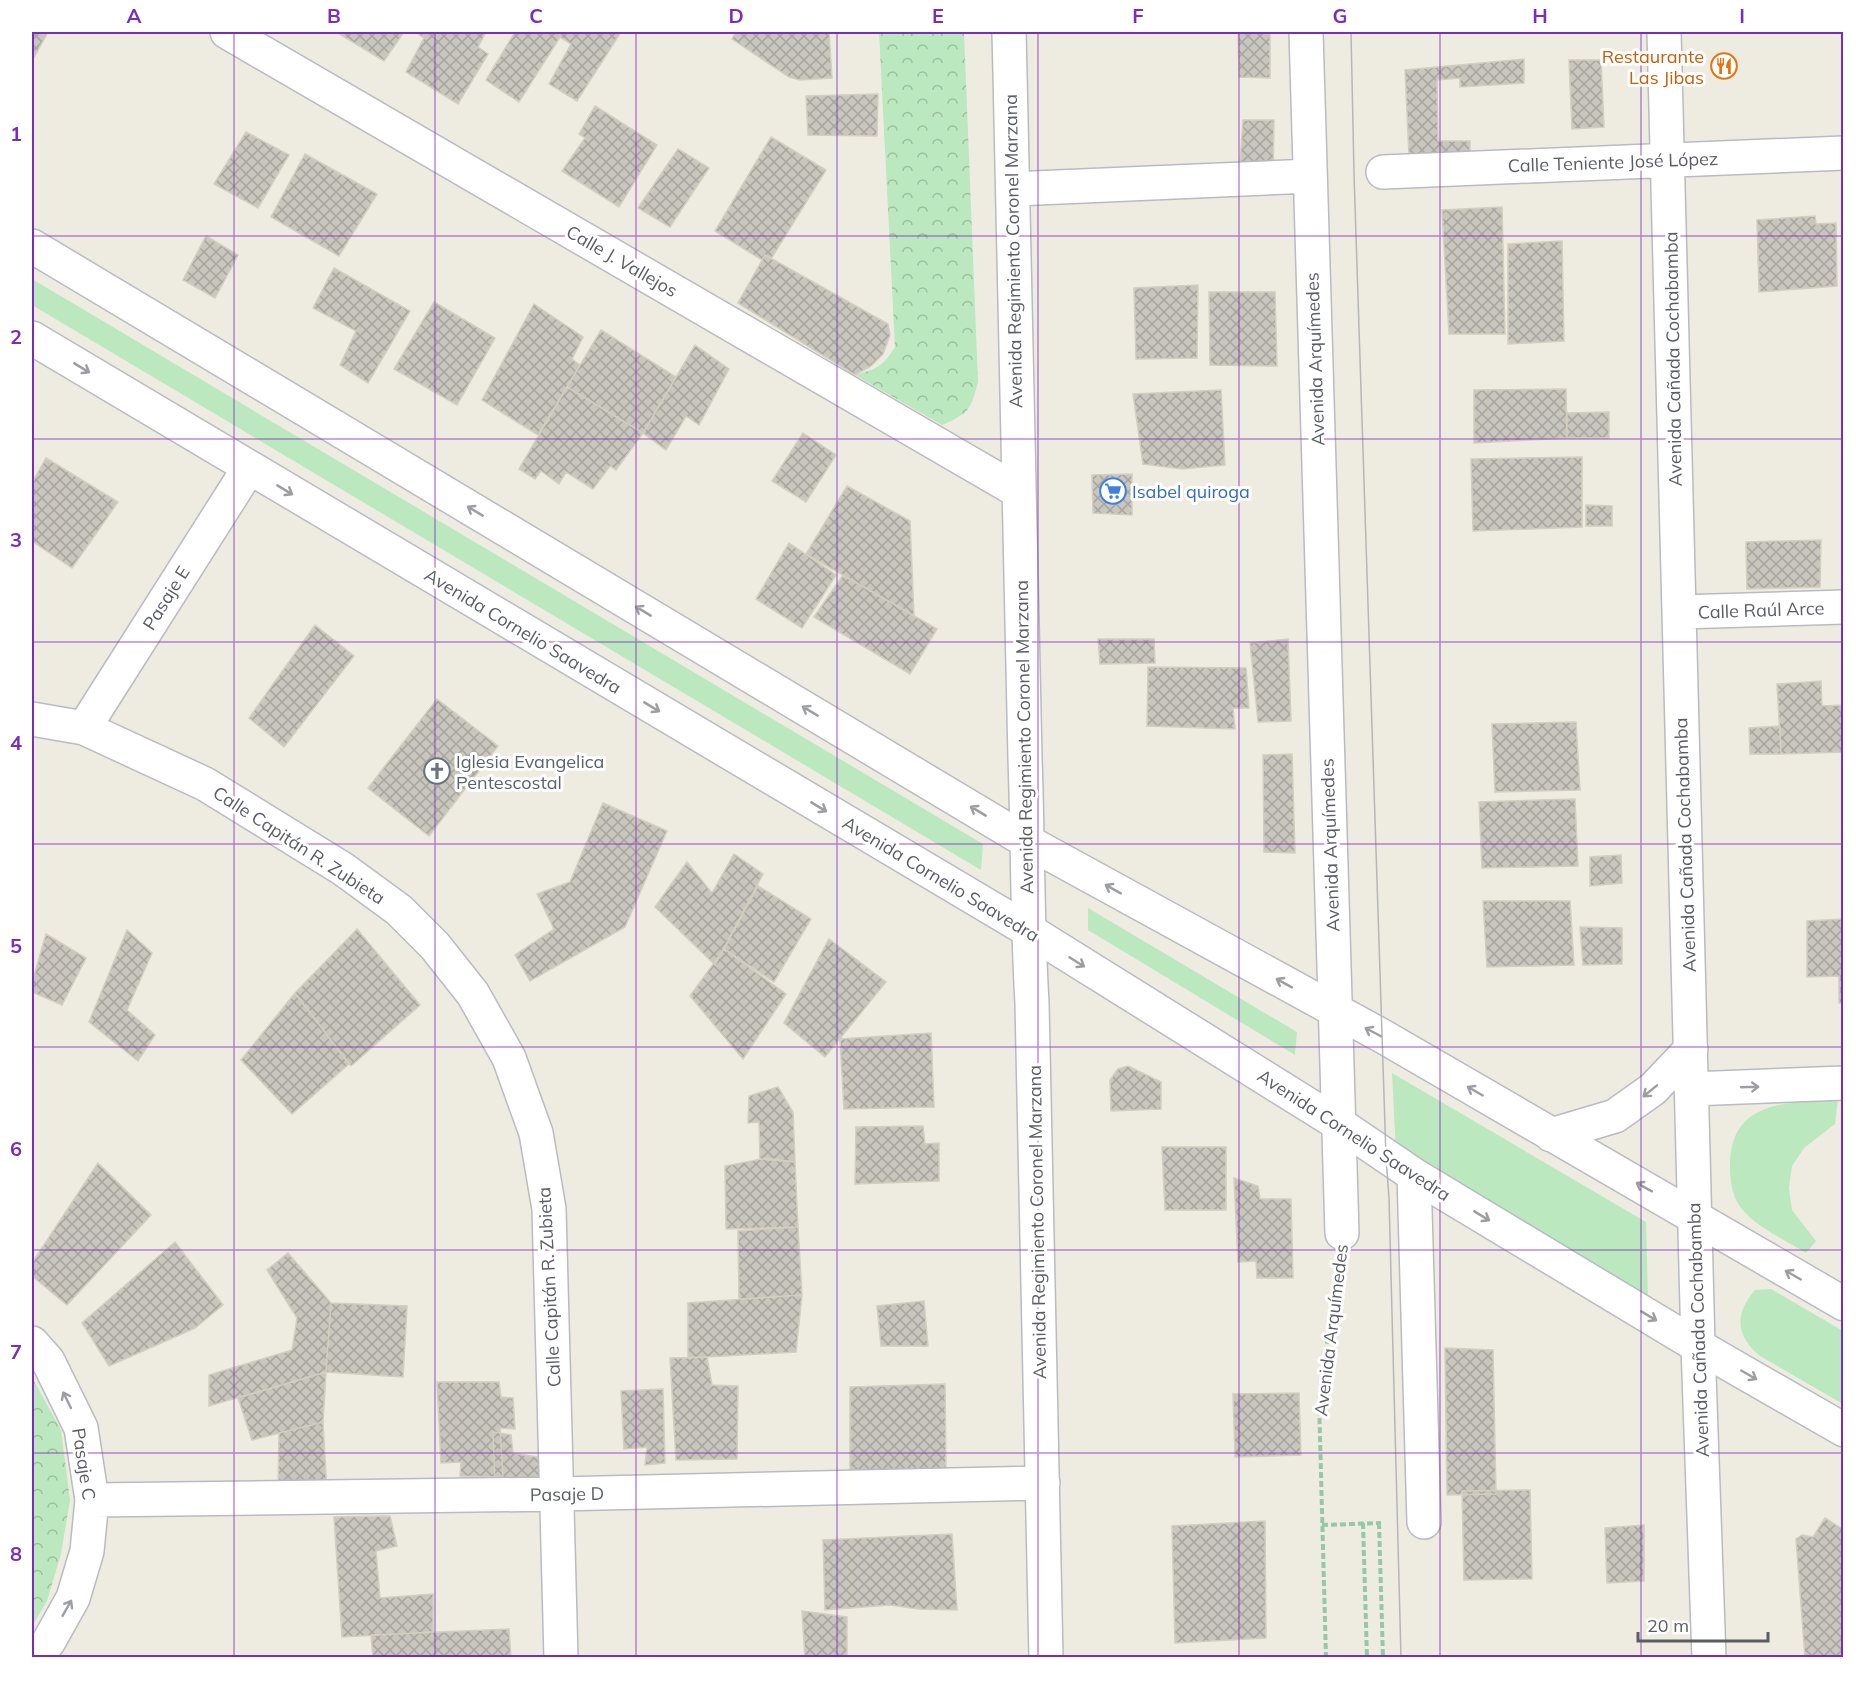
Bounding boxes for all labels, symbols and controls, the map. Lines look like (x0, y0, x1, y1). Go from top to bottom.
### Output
text: A (127, 3, 142, 28)
text: B (327, 3, 341, 28)
text: C (529, 3, 543, 28)
text: D (728, 3, 744, 28)
text: E (932, 3, 944, 28)
text: F (1132, 3, 1144, 28)
text: G (1333, 3, 1347, 28)
text: H (1532, 3, 1548, 28)
text: I (1739, 3, 1745, 28)
place label: Restaurante Las Jibas (1602, 45, 1704, 89)
restaurant icon: Restaurante Las Jibas (1709, 51, 1739, 81)
street label: Avenida Regimiento Coronel Marzana (999, 94, 1027, 408)
text: 1 (10, 121, 22, 146)
street label: Calle Teniente José López (1507, 147, 1719, 177)
street label: Calle J. Vallejos (562, 220, 682, 302)
street label: Avenida Cañada Cochabamba (1659, 231, 1687, 487)
street label: Avenida Arquímedes (1300, 272, 1330, 446)
text: 2 (10, 324, 22, 349)
one-way arrow (73, 363, 90, 375)
supermarket icon: Isabel quiroga (1098, 476, 1128, 506)
place label: Isabel quiroga (1132, 480, 1250, 503)
one-way arrow (276, 484, 293, 496)
one-way arrow (467, 505, 484, 517)
text: 3 (10, 527, 22, 552)
street label: Pasaje E (137, 562, 195, 634)
street label: Avenida Cornelio Saavedra (420, 563, 626, 699)
street label: Avenida Regimiento Coronel Marzana (1010, 580, 1038, 894)
street label: Calle Raúl Arce (1697, 596, 1825, 624)
one-way arrow (635, 605, 652, 617)
one-way arrow (643, 701, 660, 713)
one-way arrow (802, 705, 819, 717)
street label: Avenida Cañada Cochabamba (1669, 717, 1701, 973)
text: 4 (10, 730, 22, 755)
place label: Iglesia Evangelica Pentescostal (456, 750, 604, 794)
church icon: Iglesia Evangelica Pentescostal (422, 756, 452, 786)
street label: Avenida Arquímedes (1315, 758, 1345, 932)
street label: Calle Capitán R. Zubieta (209, 781, 389, 909)
one-way arrow (810, 801, 827, 813)
one-way arrow (970, 805, 987, 817)
street label: Avenida Cornelio Saavedra (838, 811, 1044, 947)
one-way arrow (1105, 883, 1122, 895)
text: 5 (10, 933, 22, 958)
one-way arrow (1068, 956, 1085, 968)
one-way arrow (1276, 977, 1293, 989)
one-way arrow (1365, 1026, 1382, 1038)
street label: Avenida Cornelio Saavedra (1253, 1064, 1455, 1206)
street label: Avenida Regimiento Coronel Marzana (1023, 1065, 1051, 1379)
one-way arrow (1739, 1081, 1759, 1092)
one-way arrow (1642, 1084, 1658, 1097)
one-way arrow (1467, 1085, 1484, 1097)
text: 6 (10, 1136, 22, 1161)
one-way arrow (1636, 1181, 1653, 1193)
street label: Calle Capitán R. Zubieta (532, 1186, 566, 1388)
street label: Avenida Cañada Cochabamba (1682, 1202, 1714, 1458)
one-way arrow (1473, 1211, 1490, 1223)
street label: Avenida Arquímedes (1309, 1243, 1353, 1417)
one-way arrow (1784, 1268, 1801, 1280)
one-way arrow (1640, 1311, 1657, 1323)
text: 7 (10, 1339, 22, 1364)
one-way arrow (1740, 1369, 1757, 1381)
one-way arrow (61, 1392, 72, 1410)
street label: Pasaje C (67, 1426, 101, 1502)
street label: Pasaje D (530, 1482, 604, 1506)
text: 8 (10, 1541, 22, 1566)
one-way arrow (62, 1600, 73, 1618)
scale bar (1638, 1605, 1768, 1643)
text: 20 m (1647, 1614, 1689, 1637)

